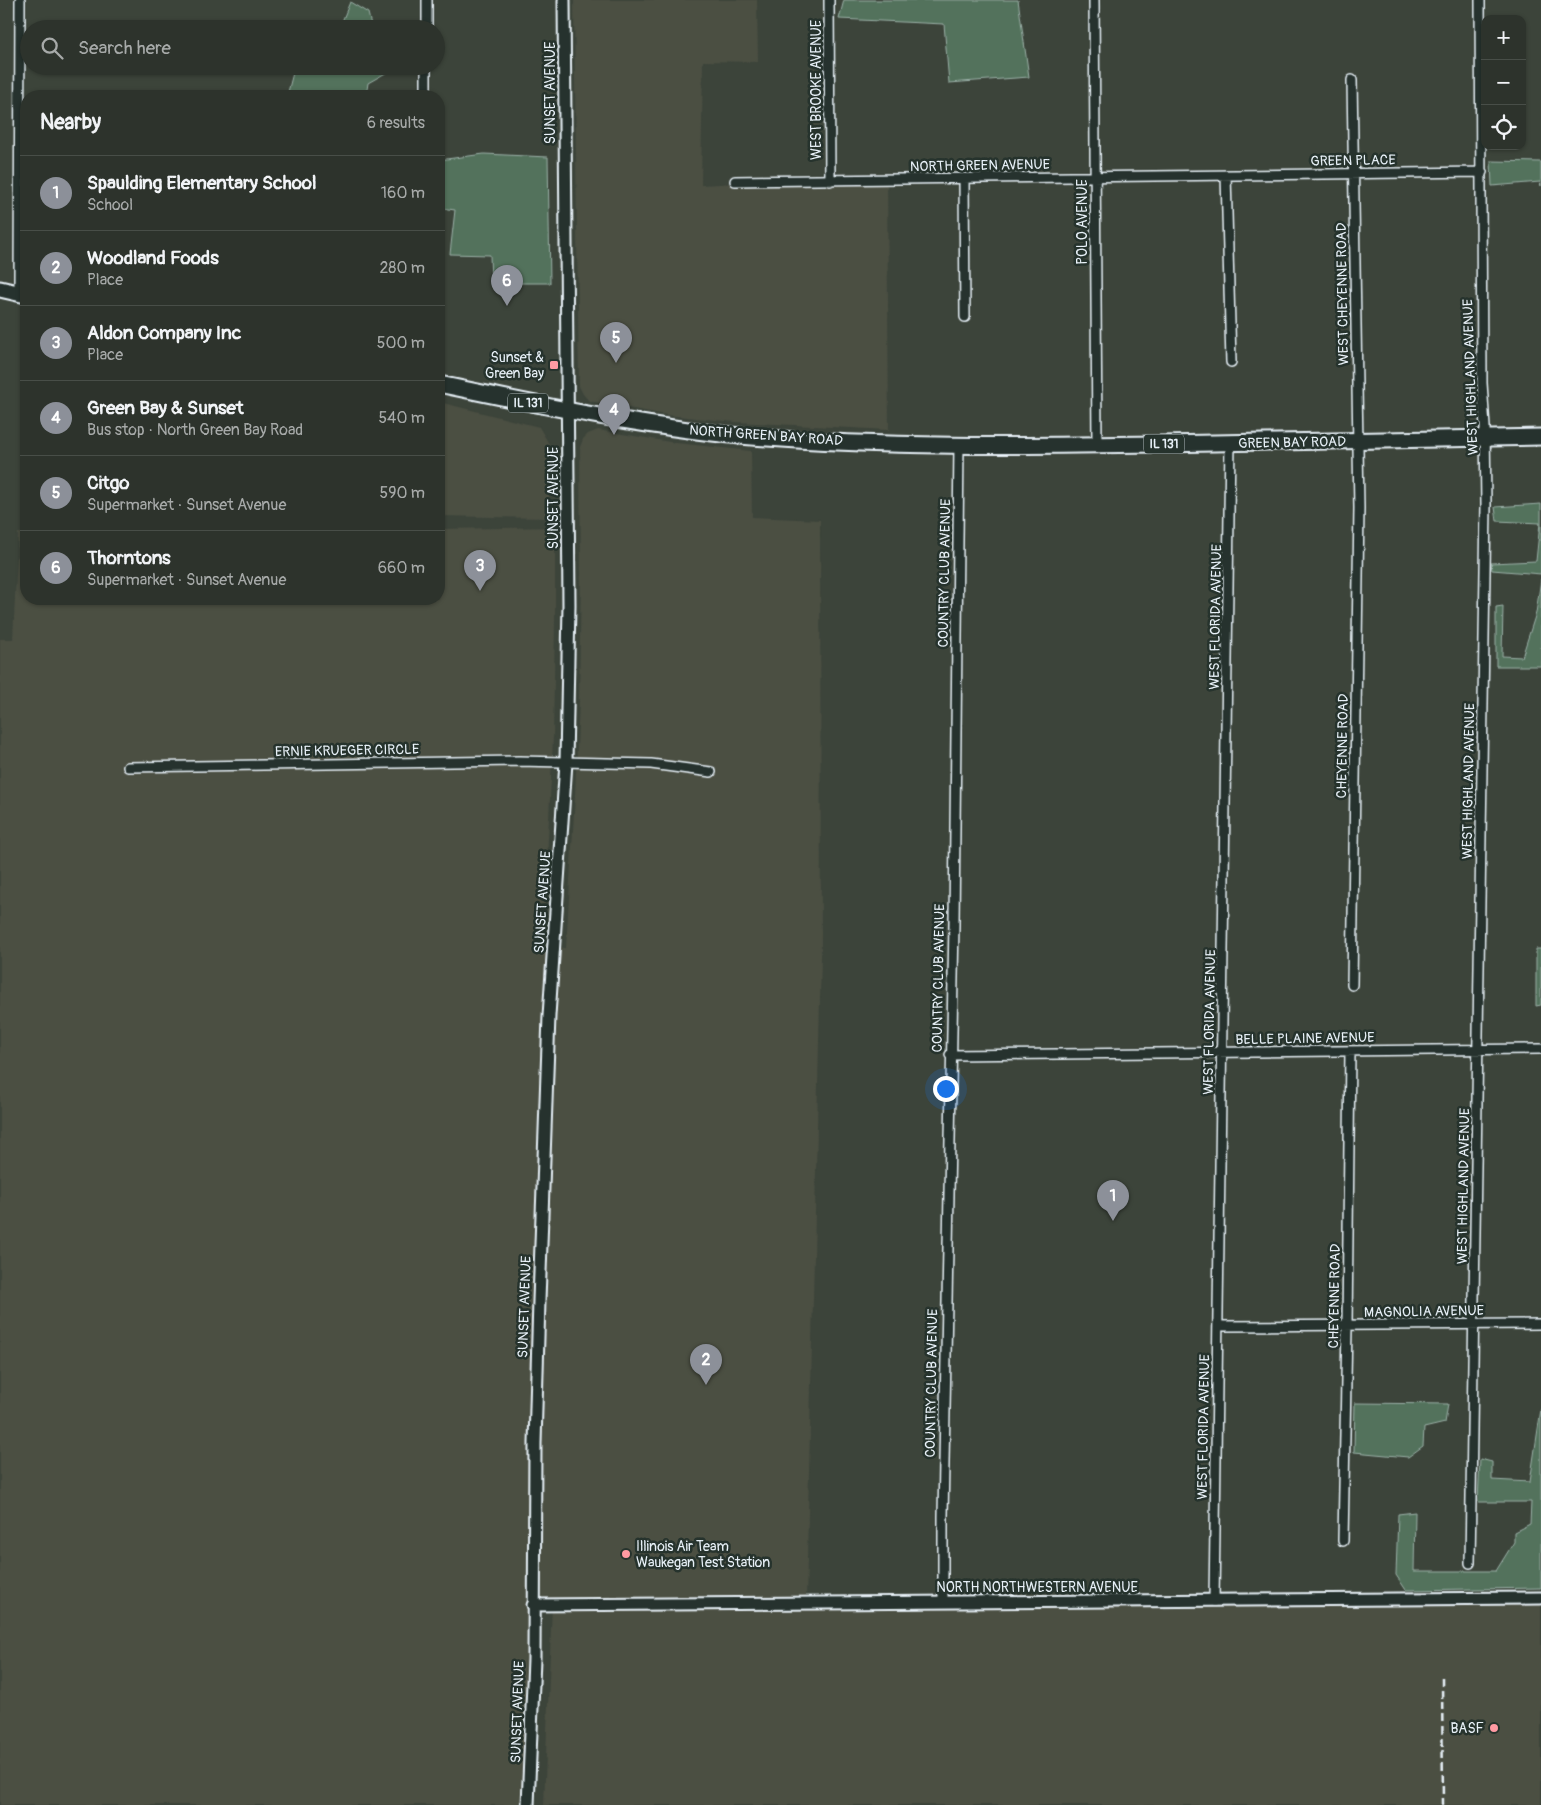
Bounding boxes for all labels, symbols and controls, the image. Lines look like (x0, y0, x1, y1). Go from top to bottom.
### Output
map controls (1481, 15, 1526, 150)
button: + (1481, 15, 1526, 60)
search box (20, 20, 445, 75)
street label: WEST BROOKE AVENUE (808, 20, 825, 160)
icon: search (38, 34, 66, 62)
text: Search here (78, 36, 171, 60)
street label: SUNSET AVENUE (542, 42, 559, 144)
button: − (1481, 60, 1526, 105)
button: locate (1481, 105, 1526, 150)
text: Nearby (40, 109, 101, 136)
text: 6 results (367, 113, 425, 133)
street label: GREEN PLACE (1310, 151, 1396, 170)
street label: NORTH GREEN AVENUE (910, 156, 1050, 175)
text: Spaulding Elementary School (87, 171, 317, 195)
street label: POLO AVENUE (1074, 179, 1091, 265)
text: 1 (53, 183, 59, 203)
text: 160 m (381, 183, 425, 203)
text: School (87, 195, 133, 215)
street label: WEST CHEYENNE ROAD (1333, 222, 1352, 366)
text: Woodland Foods (87, 246, 219, 270)
text: 2 (52, 258, 60, 278)
text: 280 m (379, 258, 425, 278)
pin: 6 (491, 265, 523, 306)
text: Place (87, 270, 123, 290)
street label: WEST HIGHLAND AVENUE (1459, 299, 1482, 455)
text: Aldon Company Inc (87, 321, 242, 345)
pin: 5 (600, 322, 632, 363)
text: 3 (52, 333, 60, 353)
text: 500 m (377, 333, 425, 353)
text: Place (87, 345, 123, 365)
place label: Sunset & Green Bay (485, 349, 544, 382)
marker: Sunset & Green Bay (548, 359, 560, 371)
road number: IL 131 (508, 393, 548, 412)
pin: 4 (598, 394, 630, 435)
text: Green Bay & Sunset (87, 396, 244, 420)
text: 4 (51, 408, 61, 428)
text: 540 m (378, 408, 425, 428)
text: Bus stop · North Green Bay Road (87, 420, 303, 440)
street label: NORTH GREEN BAY ROAD (689, 422, 844, 449)
street label: GREEN BAY ROAD (1238, 433, 1346, 452)
road number: IL 131 (1144, 434, 1184, 454)
street label: SUNSET AVENUE (545, 447, 562, 549)
text: Citgo (87, 471, 130, 495)
text: 5 (52, 483, 60, 503)
text: 590 m (379, 483, 425, 503)
text: Supermarket · Sunset Avenue (87, 495, 286, 515)
street label: COUNTRY CLUB AVENUE (935, 498, 954, 648)
street label: WEST FLORIDA AVENUE (1206, 544, 1225, 690)
text: Thorntons (87, 546, 171, 570)
pin: 3 (464, 550, 496, 591)
text: 6 (51, 558, 61, 578)
text: 660 m (378, 558, 425, 578)
text: Supermarket · Sunset Avenue (87, 570, 286, 590)
street label: CHEYENNE ROAD (1333, 693, 1352, 798)
street label: WEST HIGHLAND AVENUE (1459, 703, 1478, 859)
street label: ERNIE KRUEGER CIRCLE (275, 741, 419, 760)
street label: SUNSET AVENUE (530, 850, 555, 954)
street label: COUNTRY CLUB AVENUE (929, 903, 948, 1053)
street label: WEST FLORIDA AVENUE (1200, 949, 1219, 1095)
street label: BELLE PLAINE AVENUE (1235, 1029, 1375, 1048)
your location (933, 1076, 959, 1102)
street label: WEST HIGHLAND AVENUE (1454, 1108, 1473, 1264)
pin: 1 (1097, 1180, 1129, 1221)
street label: CHEYENNE ROAD (1325, 1243, 1344, 1348)
street label: SUNSET AVENUE (514, 1256, 535, 1358)
street label: MAGNOLIA AVENUE (1364, 1302, 1484, 1321)
street label: COUNTRY CLUB AVENUE (922, 1308, 941, 1458)
pin: 2 (690, 1344, 722, 1385)
street label: WEST FLORIDA AVENUE (1194, 1354, 1213, 1500)
place label: Illinois Air Team Waukegan Test Station (636, 1538, 770, 1571)
marker: Illinois Air Team Waukegan Test Station (620, 1548, 632, 1560)
street label: NORTH NORTHWESTERN AVENUE (936, 1579, 1138, 1596)
street label: SUNSET AVENUE (507, 1661, 528, 1763)
place label: BASF (1450, 1720, 1484, 1737)
marker: BASF (1488, 1722, 1500, 1734)

